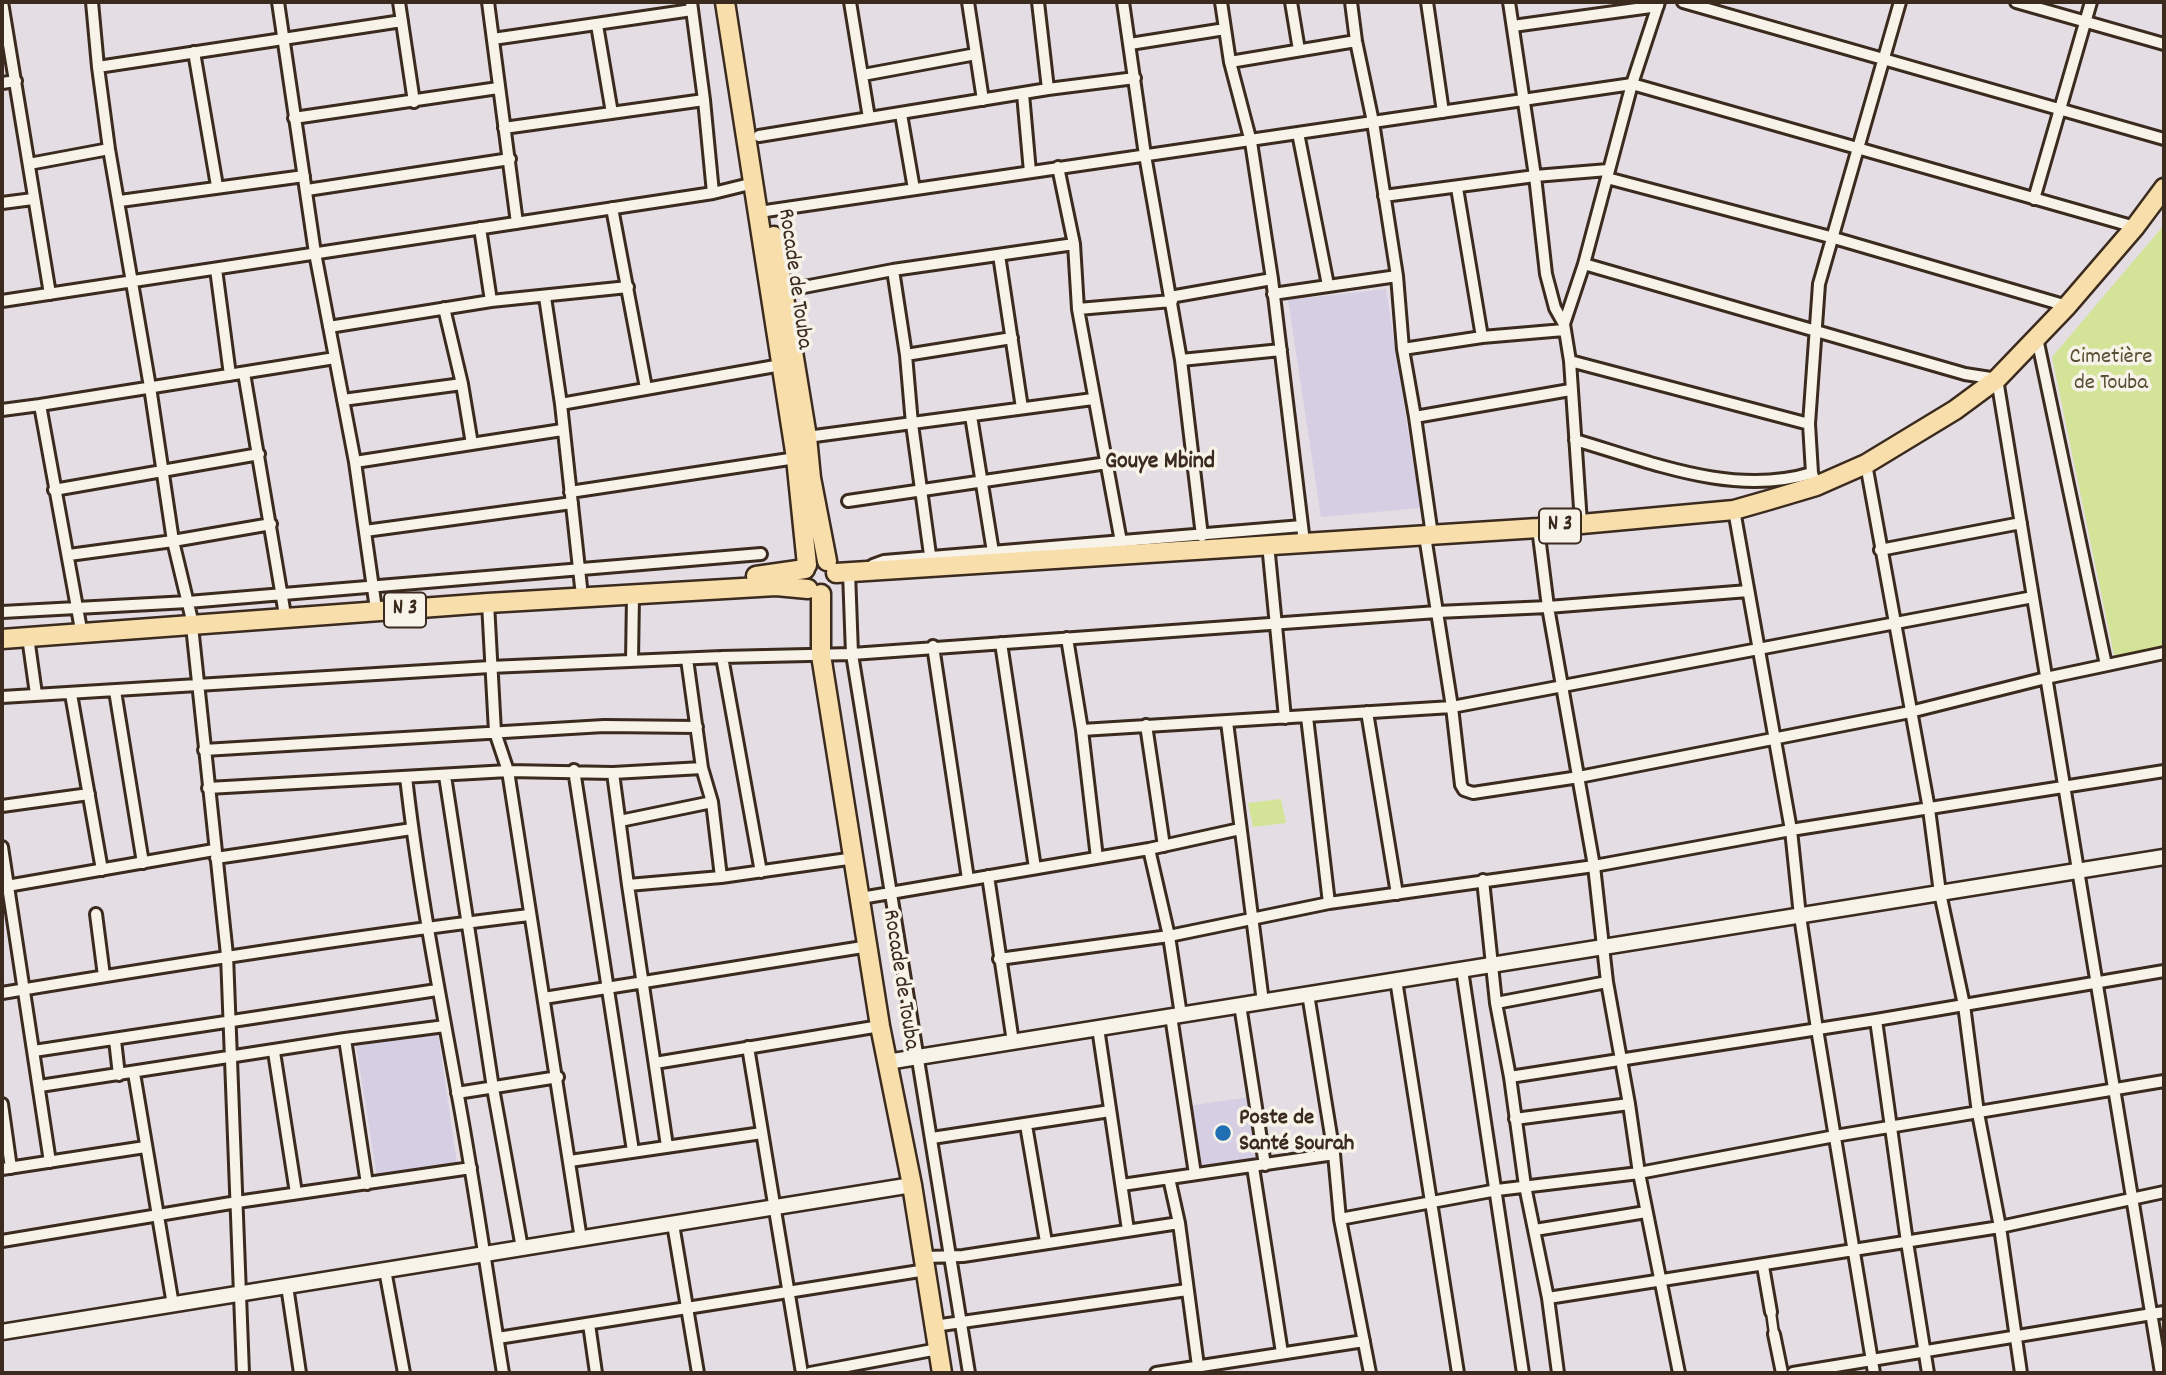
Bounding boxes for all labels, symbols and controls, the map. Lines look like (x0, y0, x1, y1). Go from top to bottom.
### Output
street label: Rocade de Touba (769, 207, 817, 351)
park label: Cimetière de Touba (2070, 345, 2152, 399)
district label: Gouye Mbind (1105, 450, 1215, 478)
road number: N 3 (1539, 508, 1581, 544)
road number: N 3 (384, 592, 426, 628)
street label: Rocade de Touba (874, 908, 924, 1052)
place label: Poste de Santé Sourah (1239, 1106, 1354, 1160)
marker: Poste de Santé Sourah (1213, 1123, 1233, 1143)

